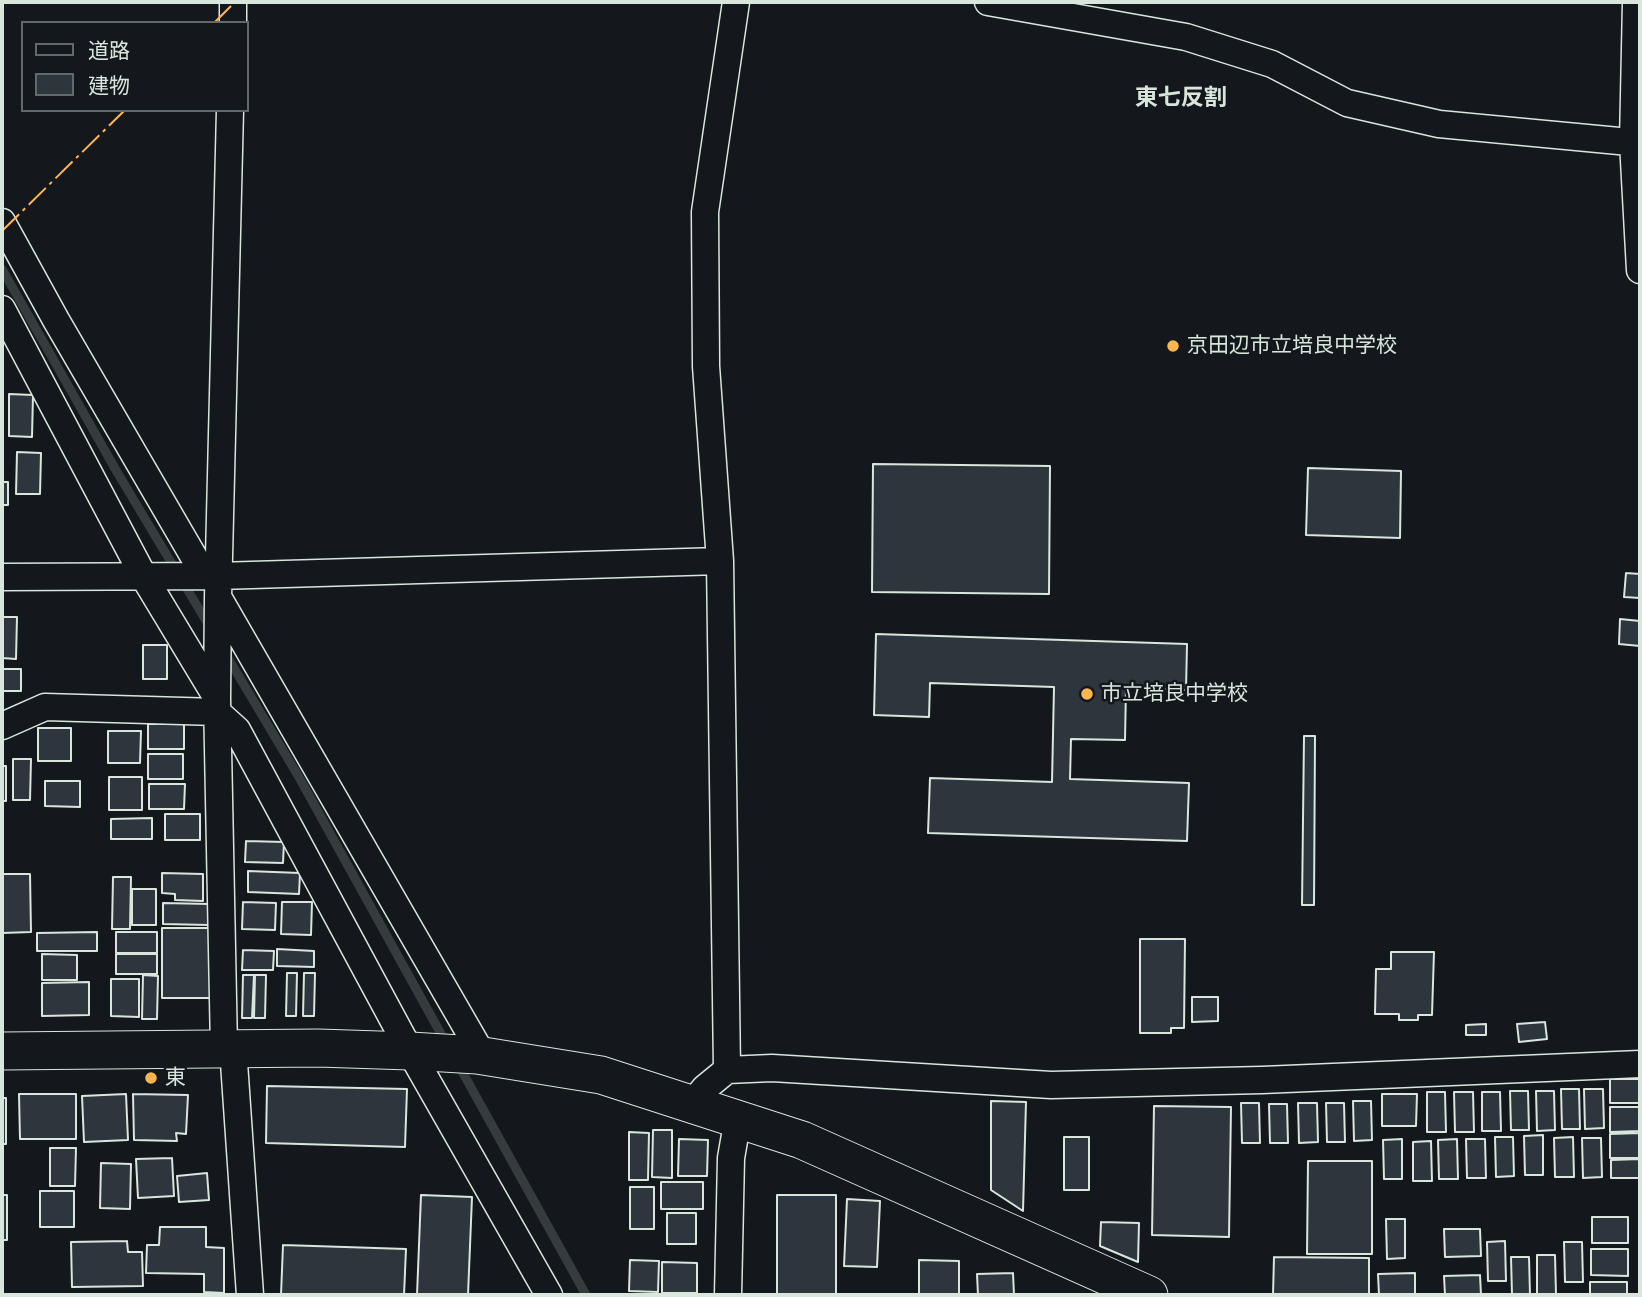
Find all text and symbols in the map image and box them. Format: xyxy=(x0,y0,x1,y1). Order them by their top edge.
legend xyxy=(21,21,248,112)
text: 道路 xyxy=(88,36,130,65)
text: 建物 xyxy=(88,71,130,100)
district label: 東七反割 xyxy=(1135,85,1227,113)
place label: 京田辺市立培良中学校 xyxy=(1187,333,1397,359)
marker: 京田辺市立培良中学校 xyxy=(1165,338,1181,354)
place label: 市立培良中学校 xyxy=(1101,681,1248,707)
marker: 市立培良中学校 xyxy=(1079,686,1095,702)
place label: 東 xyxy=(165,1065,186,1091)
marker: 東 xyxy=(143,1070,159,1086)

